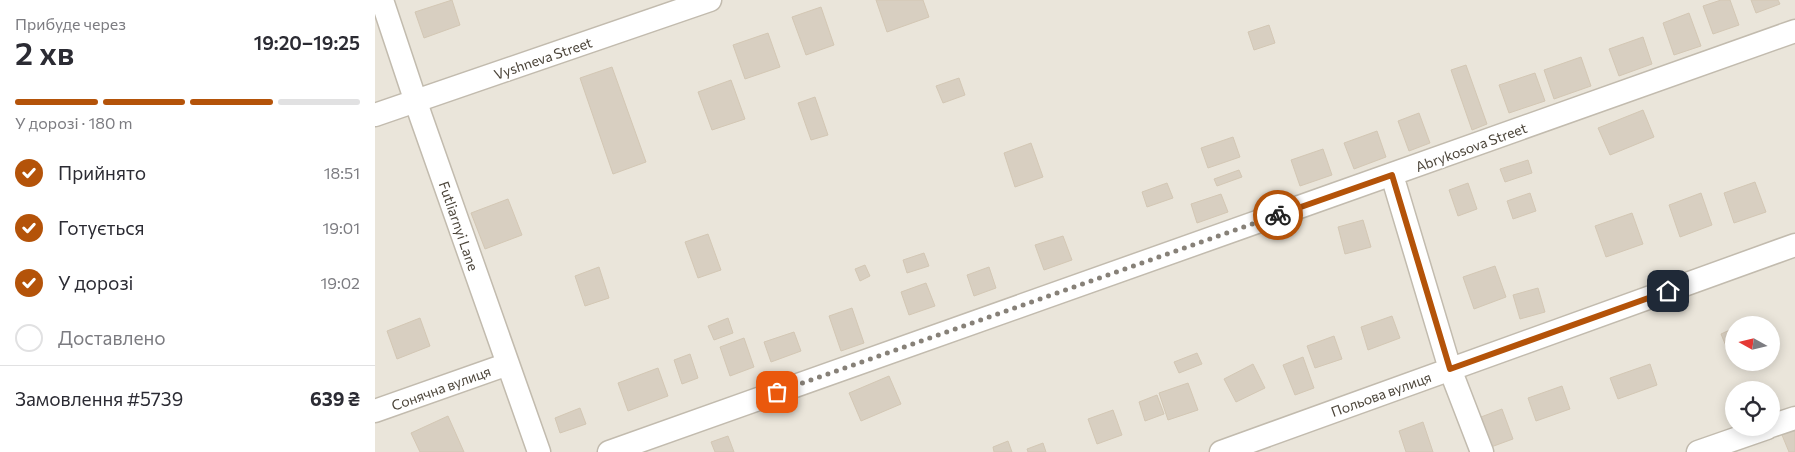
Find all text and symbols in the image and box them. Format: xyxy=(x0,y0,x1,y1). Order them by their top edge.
text: Прибуде через xyxy=(15,14,126,33)
text: 19:20–19:25 xyxy=(254,31,360,54)
text: 2 хв xyxy=(15,32,74,72)
street label: Vyshneva Street xyxy=(492,33,594,83)
text: У дорозі · 180 m xyxy=(15,113,132,132)
street label: Abrykosova Street xyxy=(1413,119,1529,175)
icon: check xyxy=(15,159,43,187)
text: Прийнято xyxy=(58,161,146,184)
text: 18:51 xyxy=(324,163,360,182)
street label: Futliarnyi Lane xyxy=(436,179,482,273)
courier xyxy=(1253,190,1303,240)
icon: bike xyxy=(1264,201,1292,229)
icon: check xyxy=(15,214,43,242)
text: Готується xyxy=(58,216,145,239)
text: 19:01 xyxy=(322,218,360,237)
icon: check xyxy=(15,269,43,297)
pin xyxy=(1647,270,1689,312)
text: У дорозі xyxy=(58,271,133,294)
text: 19:02 xyxy=(320,273,360,292)
icon: home xyxy=(1654,277,1682,305)
north arrow xyxy=(1725,316,1780,371)
map controls xyxy=(1725,316,1780,436)
text: Доставлено xyxy=(58,326,166,349)
street label: Сонячна вулиця xyxy=(389,362,493,414)
street label: Польова вулиця xyxy=(1329,368,1433,420)
pin xyxy=(756,371,798,413)
icon: bag xyxy=(763,378,791,406)
button: locate xyxy=(1725,381,1780,436)
text: Замовлення #5739 xyxy=(15,387,183,410)
text: 639 ₴ xyxy=(310,387,360,410)

